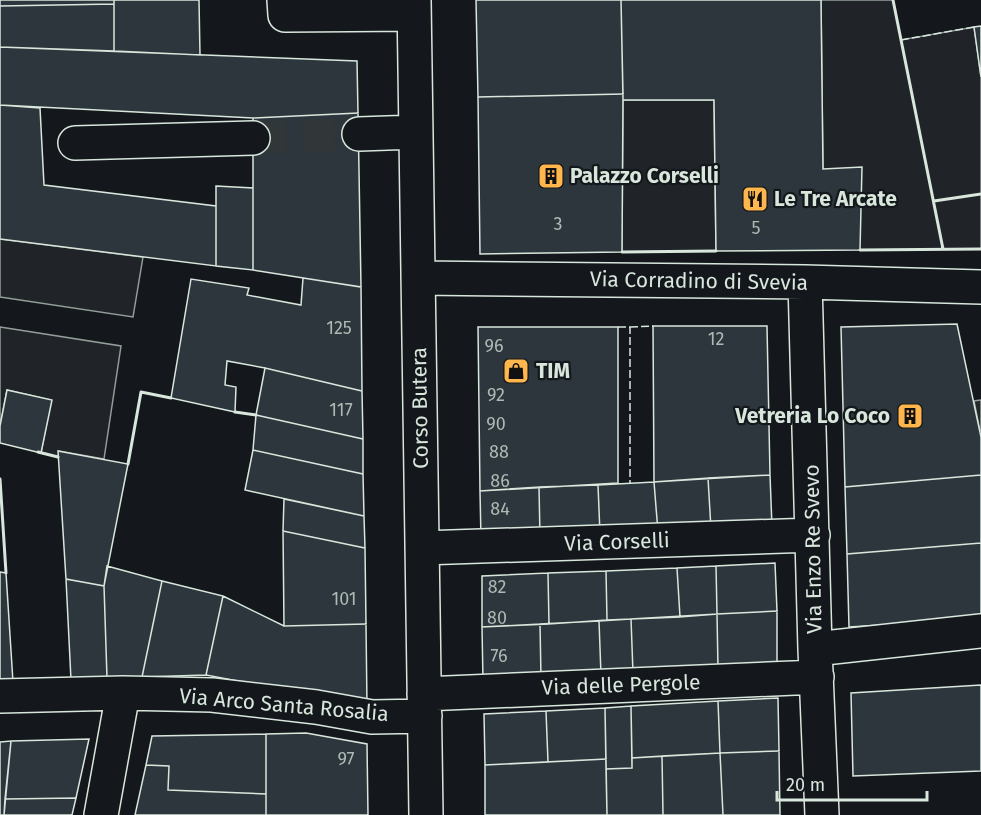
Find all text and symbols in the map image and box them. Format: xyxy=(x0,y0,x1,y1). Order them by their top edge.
building icon: Palazzo Corselli xyxy=(536,161,566,191)
place label: Palazzo Corselli xyxy=(570,163,719,189)
restaurant icon: Le Tre Arcate xyxy=(740,184,770,214)
place label: Le Tre Arcate xyxy=(774,186,897,212)
house number: 3 xyxy=(554,213,562,235)
house number: 5 xyxy=(751,217,761,239)
street label: Via Corradino di Svevia xyxy=(590,266,808,296)
house number: 125 xyxy=(326,317,352,339)
house number: 12 xyxy=(708,328,724,350)
house number: 96 xyxy=(484,335,504,357)
street label: Corso Butera xyxy=(406,347,434,469)
shop icon: TIM xyxy=(501,356,531,386)
place label: TIM xyxy=(536,358,570,384)
house number: 92 xyxy=(487,384,505,406)
house number: 117 xyxy=(329,399,353,421)
building icon: Vetreria Lo Coco xyxy=(895,401,925,431)
place label: Vetreria Lo Coco xyxy=(734,403,890,429)
house number: 90 xyxy=(486,413,506,435)
house number: 88 xyxy=(489,441,509,463)
street label: Via Enzo Re Svevo xyxy=(799,464,827,634)
house number: 86 xyxy=(490,470,510,492)
house number: 84 xyxy=(490,498,510,520)
street label: Via Corselli xyxy=(564,527,670,557)
house number: 82 xyxy=(488,576,506,598)
house number: 101 xyxy=(331,588,357,610)
house number: 80 xyxy=(487,607,507,629)
house number: 76 xyxy=(490,645,508,667)
street label: Via delle Pergole xyxy=(541,669,701,701)
street label: Via Arco Santa Rosalia xyxy=(178,683,390,727)
house number: 97 xyxy=(337,748,355,770)
scale bar xyxy=(777,764,927,802)
text: 20 m xyxy=(786,774,825,796)

